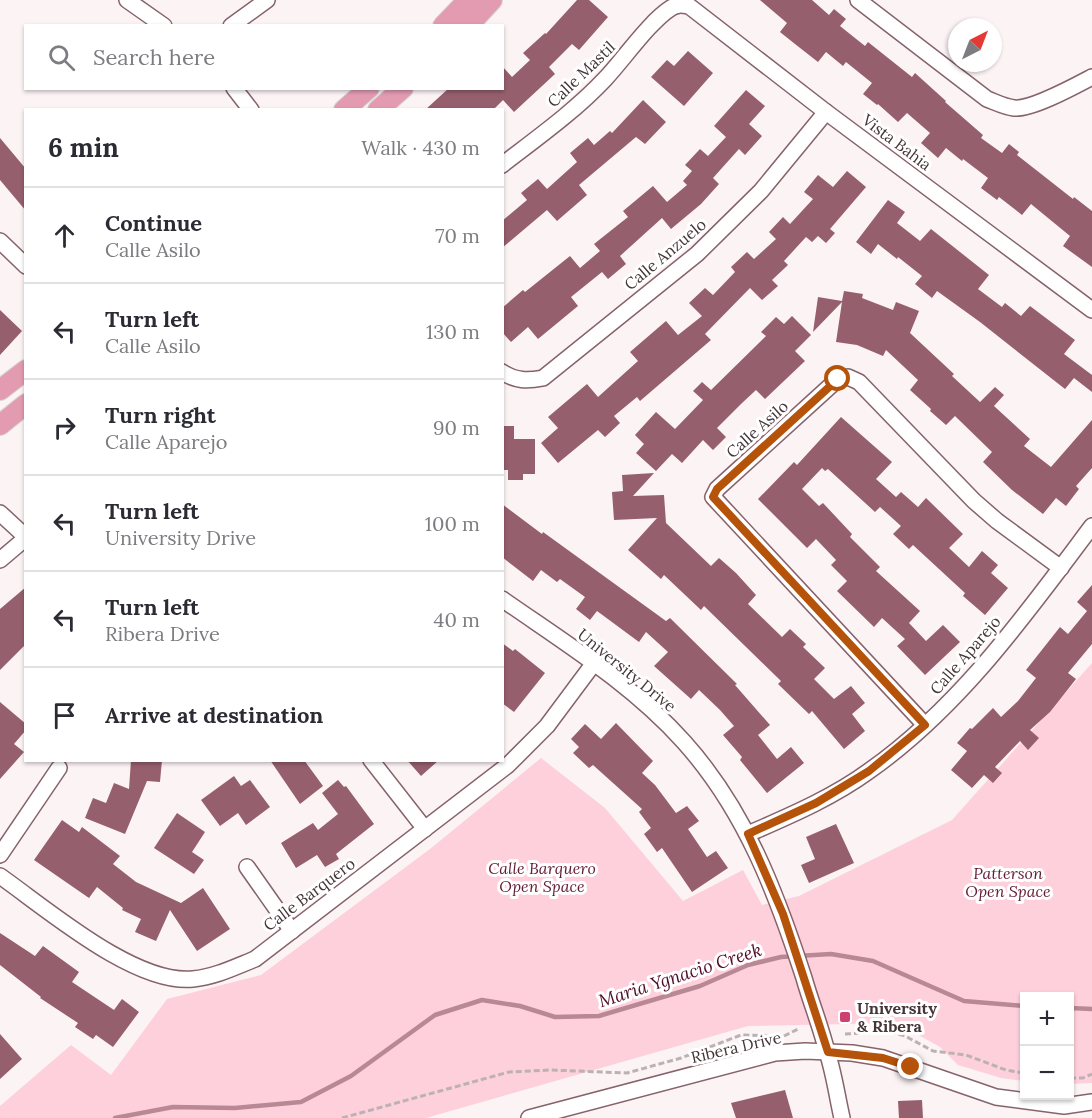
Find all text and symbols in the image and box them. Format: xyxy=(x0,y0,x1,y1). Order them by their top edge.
north arrow xyxy=(948,18,1002,72)
search box xyxy=(24,24,504,90)
street label: Calle Mastil xyxy=(543,37,619,111)
icon: search xyxy=(45,41,78,74)
text: Search here xyxy=(93,43,215,71)
street label: Vista Bahia xyxy=(858,109,935,174)
text: 6 min xyxy=(48,131,119,164)
text: Walk · 430 m xyxy=(361,135,480,160)
text: Continue xyxy=(105,209,202,237)
street label: Calle Anzuelo xyxy=(620,214,710,294)
icon: ahead xyxy=(48,219,81,252)
text: 70 m xyxy=(435,223,480,248)
text: Calle Asilo xyxy=(105,237,201,262)
text: Turn left xyxy=(105,305,199,333)
icon: left xyxy=(48,315,81,348)
text: 130 m xyxy=(426,319,480,344)
text: Calle Asilo xyxy=(105,333,201,358)
route start xyxy=(824,365,850,391)
street label: Calle Asilo xyxy=(722,396,792,462)
text: Turn right xyxy=(105,401,216,429)
icon: right xyxy=(48,411,81,444)
text: 90 m xyxy=(433,415,480,440)
text: Calle Aparejo xyxy=(105,429,227,454)
text: Turn left xyxy=(105,497,199,525)
icon: left xyxy=(48,507,81,540)
text: 100 m xyxy=(425,511,480,536)
text: University Drive xyxy=(105,525,256,550)
text: Turn left xyxy=(105,593,199,621)
icon: left xyxy=(48,603,81,636)
text: 40 m xyxy=(434,607,480,632)
street label: Calle Aparejo xyxy=(925,612,1005,698)
text: Ribera Drive xyxy=(105,621,220,646)
street label: University Drive xyxy=(574,624,681,716)
icon: arrive xyxy=(48,699,81,732)
text: Arrive at destination xyxy=(105,701,323,729)
street label: Calle Barquero xyxy=(259,853,359,935)
park label: Calle Barquero Open Space xyxy=(488,858,596,896)
park label: Patterson Open Space xyxy=(965,863,1051,901)
water label: Maria Ygnacio Creek xyxy=(596,938,764,1012)
map controls xyxy=(1020,992,1074,1100)
button: + xyxy=(1020,992,1074,1046)
place label: University & Ribera xyxy=(857,998,937,1036)
marker: University & Ribera xyxy=(838,1010,852,1024)
street label: Ribera Drive xyxy=(689,1027,783,1067)
button: − xyxy=(1020,1046,1074,1100)
route end xyxy=(897,1053,923,1079)

